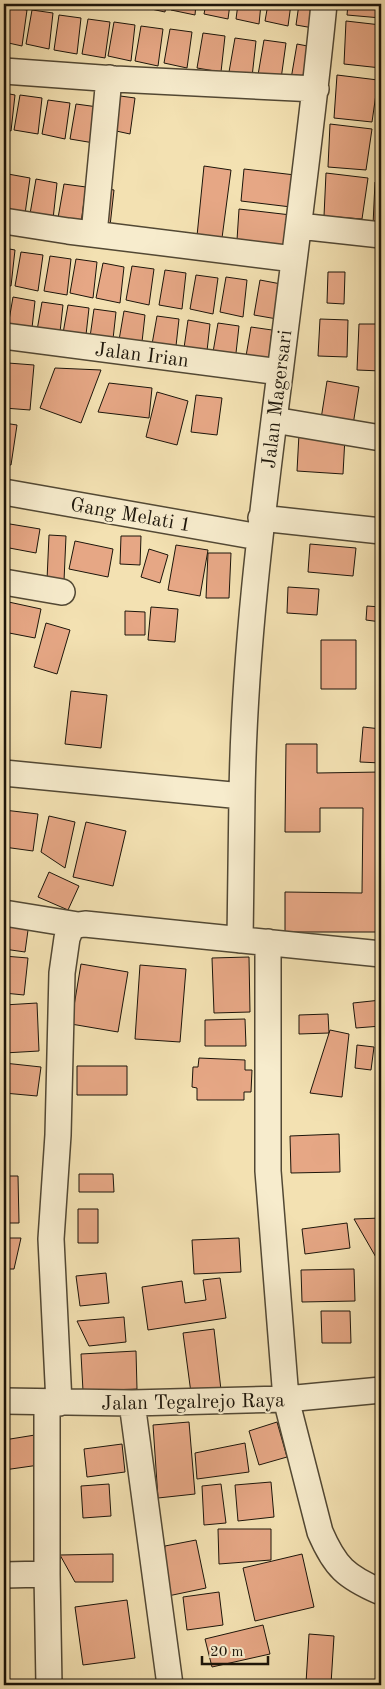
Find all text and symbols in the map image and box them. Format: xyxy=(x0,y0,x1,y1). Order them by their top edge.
street label: Jalan Magersari xyxy=(260,329,296,470)
street label: Jalan Irian xyxy=(94,340,190,372)
street label: Gang Melati 1 xyxy=(69,496,193,536)
street label: Jalan Tegalrejo Raya xyxy=(101,1391,285,1415)
scale bar xyxy=(202,1634,269,1666)
text: 20 m xyxy=(210,1645,244,1660)

